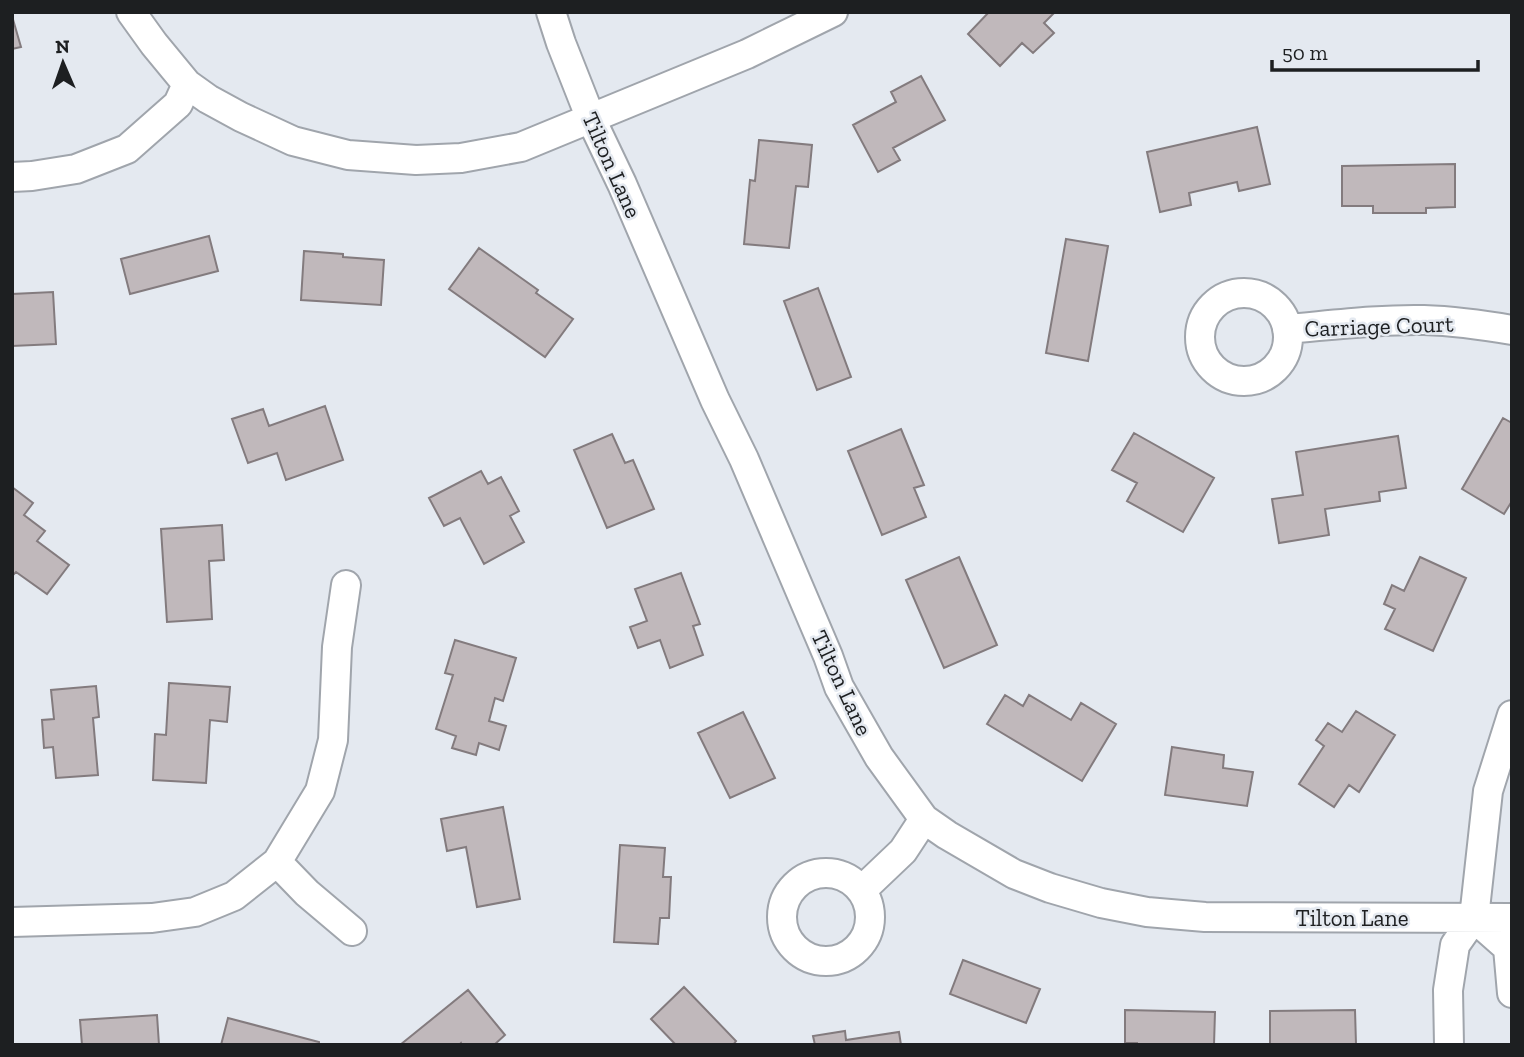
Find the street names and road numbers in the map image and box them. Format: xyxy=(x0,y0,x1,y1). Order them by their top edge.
street label: Tilton Lane xyxy=(576,108,648,222)
street label: Carriage Court xyxy=(1304,309,1455,343)
street label: Tilton Lane xyxy=(805,626,879,740)
street label: Tilton Lane xyxy=(1295,904,1409,932)

